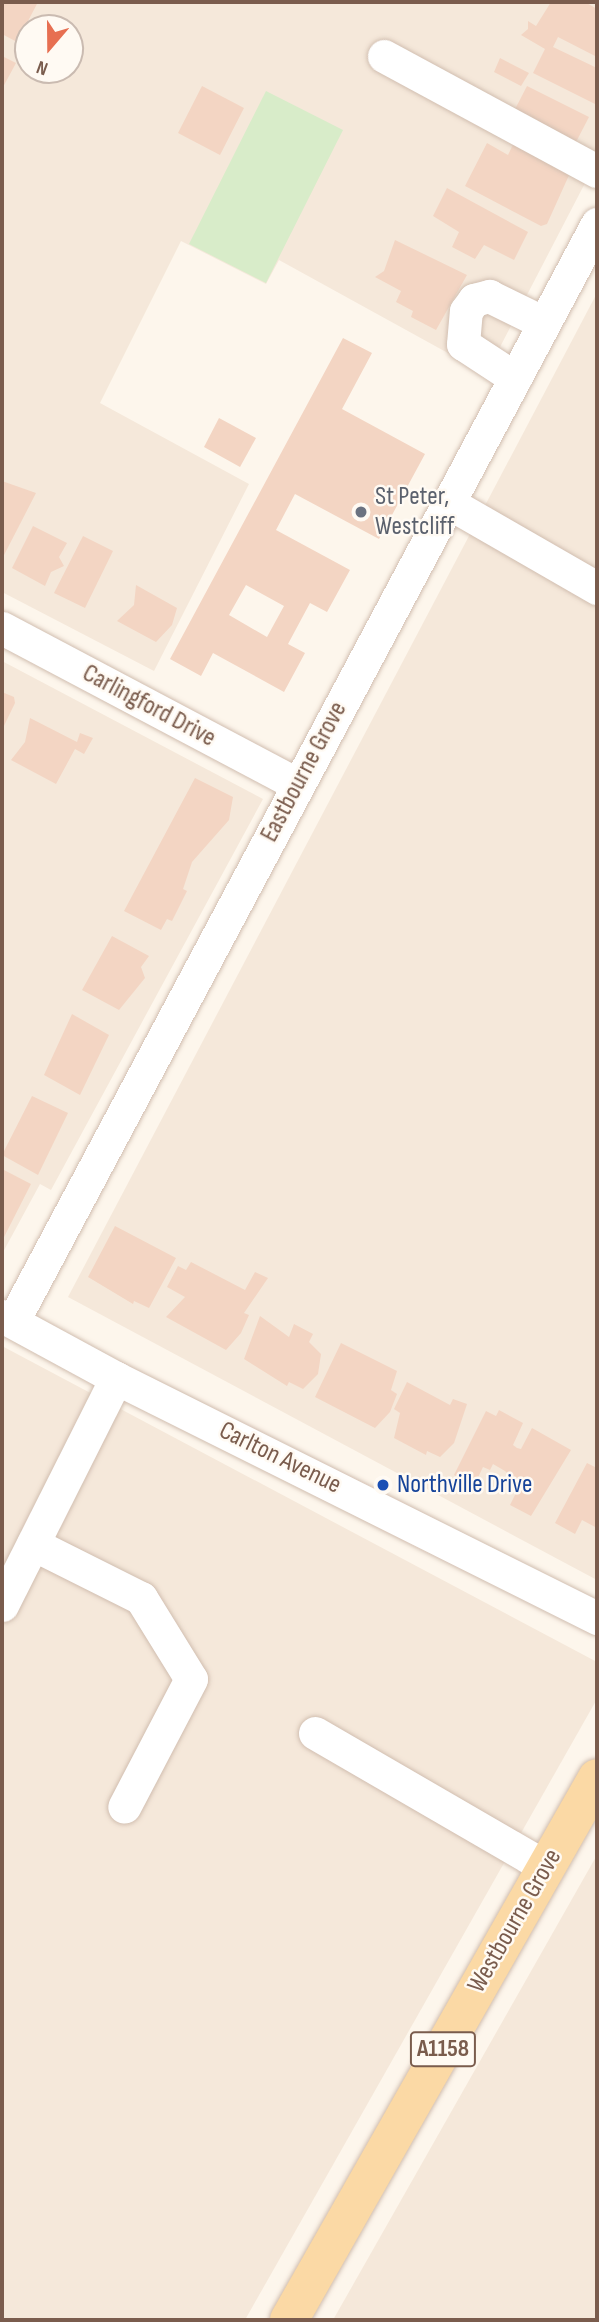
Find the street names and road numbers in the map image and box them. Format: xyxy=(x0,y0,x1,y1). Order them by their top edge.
street label: Carlingford Drive xyxy=(77,658,221,754)
street label: Eastbourne Grove xyxy=(254,697,354,847)
street label: Carlton Avenue xyxy=(214,1415,346,1501)
street label: Westbourne Grove xyxy=(461,1844,569,1998)
road number: A1158 xyxy=(410,2028,476,2070)

